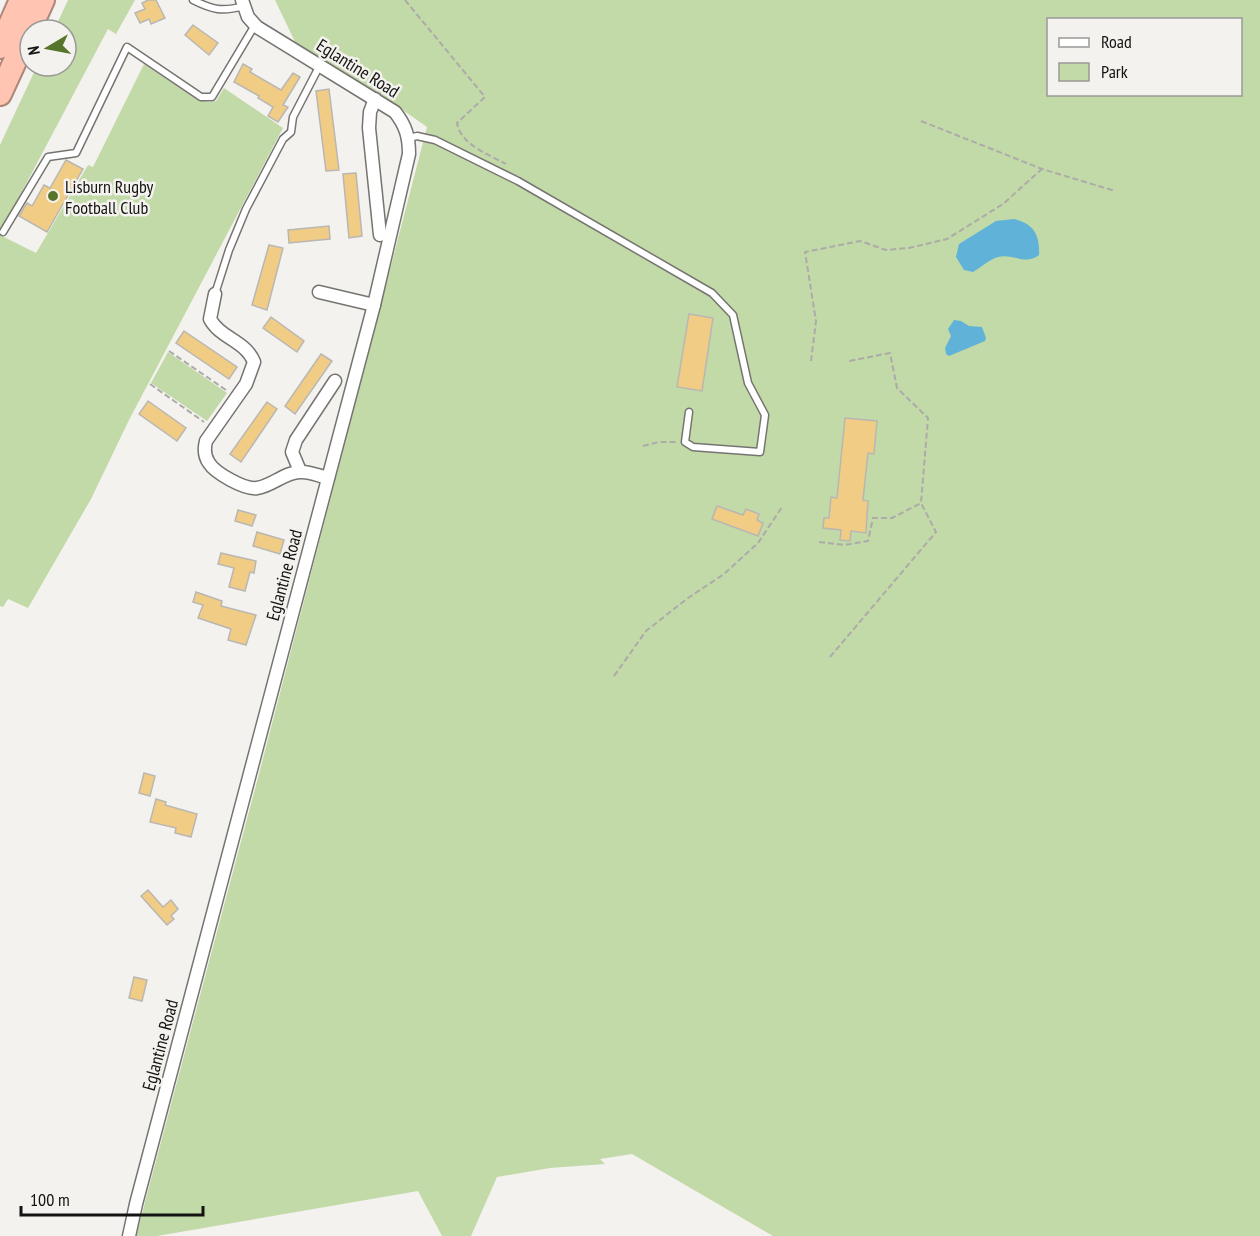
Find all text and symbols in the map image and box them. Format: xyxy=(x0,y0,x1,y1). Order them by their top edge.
north arrow xyxy=(18,18,78,78)
legend xyxy=(1047,18,1242,96)
text: Road xyxy=(1101,30,1132,53)
street label: Eglantine Road xyxy=(312,33,404,103)
text: N xyxy=(23,45,44,57)
text: Park xyxy=(1101,60,1128,83)
place label: Lisburn Rugby Football Club xyxy=(65,175,154,219)
marker: Lisburn Rugby Football Club xyxy=(46,189,60,203)
street label: Eglantine Road xyxy=(261,527,307,623)
street label: Eglantine Road xyxy=(137,997,183,1093)
scale bar xyxy=(21,1179,202,1217)
text: 100 m xyxy=(30,1188,70,1211)

